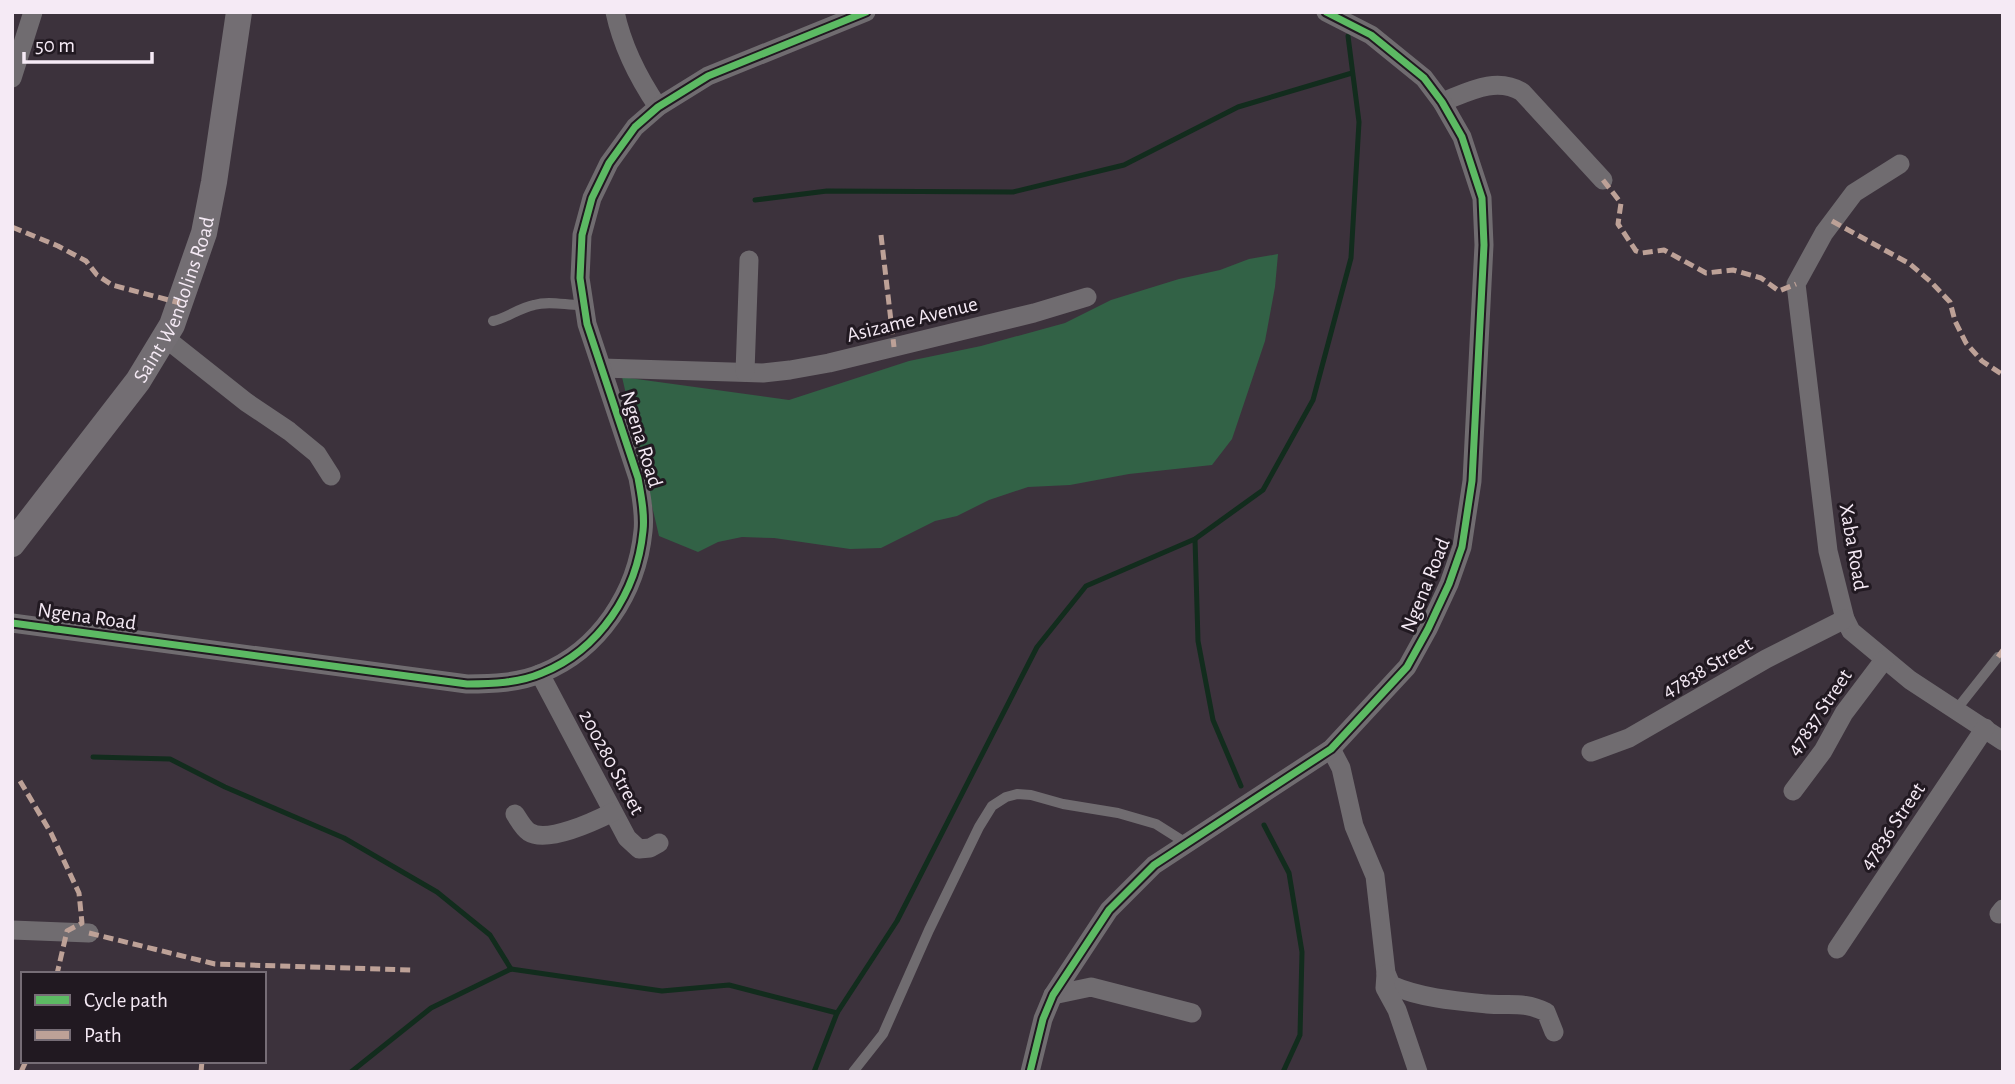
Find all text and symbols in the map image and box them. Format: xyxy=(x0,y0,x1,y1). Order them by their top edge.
scale bar xyxy=(24,21,152,65)
text: 50 m xyxy=(35,35,75,56)
street label: Saint Wendolins Road xyxy=(130,215,218,386)
street label: Asizame Avenue xyxy=(844,293,980,346)
street label: Ngena Road xyxy=(617,389,666,490)
street label: Xaba Road xyxy=(1836,502,1871,592)
street label: Ngena Road xyxy=(1397,535,1454,635)
street label: Ngena Road xyxy=(36,599,138,634)
street label: 47838 Street xyxy=(1659,633,1756,702)
street label: 47837 Street xyxy=(1783,665,1856,759)
street label: 200280 Street xyxy=(575,706,648,818)
street label: 47836 Street xyxy=(1856,779,1929,874)
legend xyxy=(21,972,266,1063)
text: Cycle path xyxy=(84,990,168,1011)
text: Path xyxy=(84,1025,122,1046)

